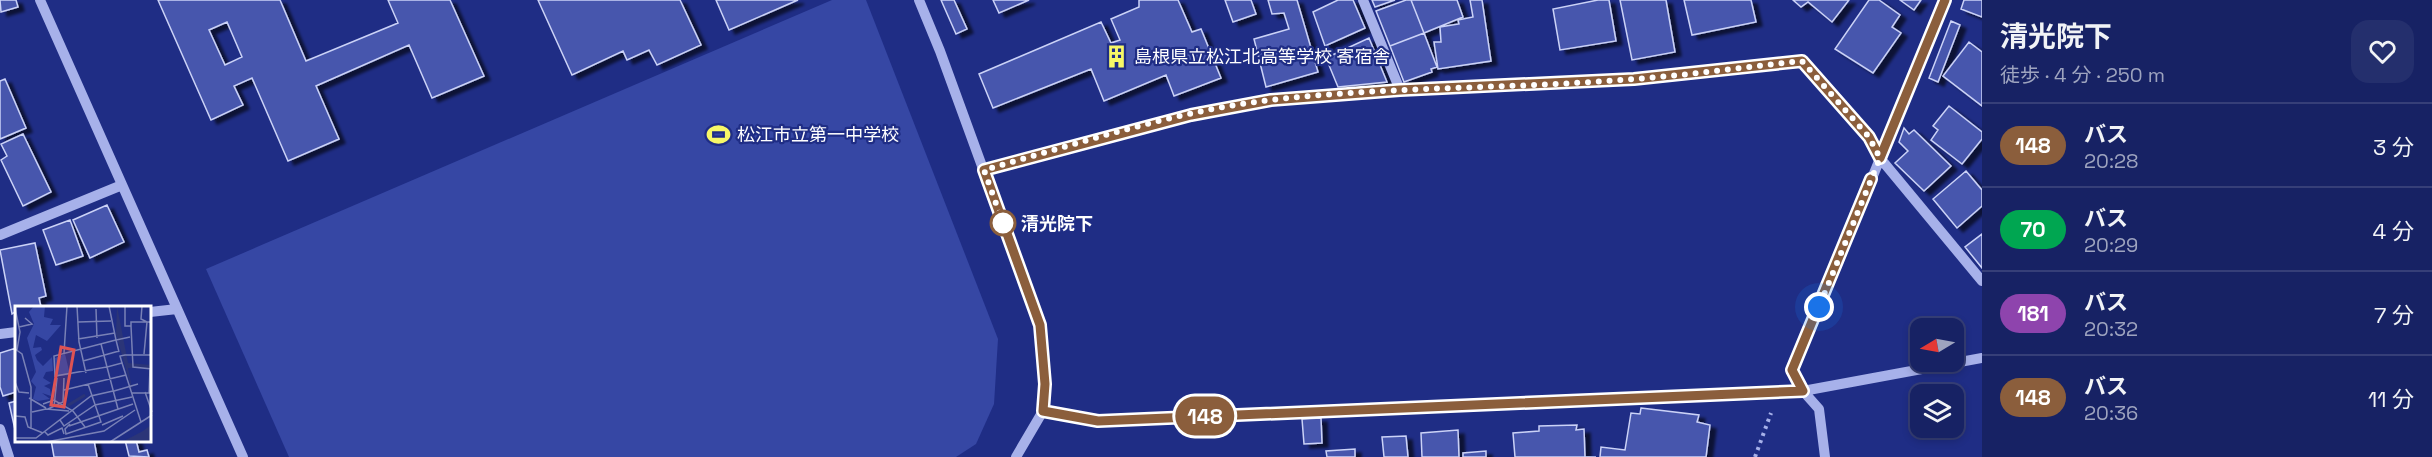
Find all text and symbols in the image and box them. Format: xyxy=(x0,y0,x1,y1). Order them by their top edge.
text: 清光院下 xyxy=(2000,18,2112,54)
button: heart xyxy=(2351,20,2414,83)
building icon: 島根県立松江北高等学校 寄宿舎 xyxy=(1103,43,1129,69)
place label: 島根県立松江北高等学校 寄宿舎 xyxy=(1134,45,1391,68)
text: 徒歩 · 4 分 · 250 m xyxy=(2000,62,2165,88)
text: バス xyxy=(2084,120,2128,148)
sports icon: 松江市立第一中学校 xyxy=(706,121,732,147)
place label: 松江市立第一中学校 xyxy=(737,123,899,146)
text: 148 xyxy=(2015,132,2051,159)
text: 3 分 xyxy=(2373,133,2414,161)
text: 20:28 xyxy=(2084,148,2138,174)
text: バス xyxy=(2084,204,2128,232)
marker: 清光院下 xyxy=(990,210,1016,236)
place label: 清光院下 xyxy=(1021,212,1093,235)
text: 70 xyxy=(2020,216,2046,243)
text: 4 分 xyxy=(2373,217,2414,245)
text: 20:29 xyxy=(2084,232,2138,258)
text: バス xyxy=(2084,288,2128,316)
your location xyxy=(1804,292,1834,322)
text: 181 xyxy=(2017,300,2049,327)
text: 7 分 xyxy=(2374,301,2414,329)
inset map xyxy=(15,306,152,442)
text: 20:32 xyxy=(2084,316,2138,342)
north arrow xyxy=(1910,318,1964,372)
map controls xyxy=(1910,318,1964,438)
text: バス xyxy=(2084,372,2128,400)
button: layers xyxy=(1910,384,1964,438)
text: 148 xyxy=(2015,384,2051,411)
text: 11 分 xyxy=(2368,385,2414,413)
line badge: 148 xyxy=(1170,396,1240,436)
text: 20:36 xyxy=(2084,400,2138,426)
text: 148 xyxy=(1187,403,1223,430)

